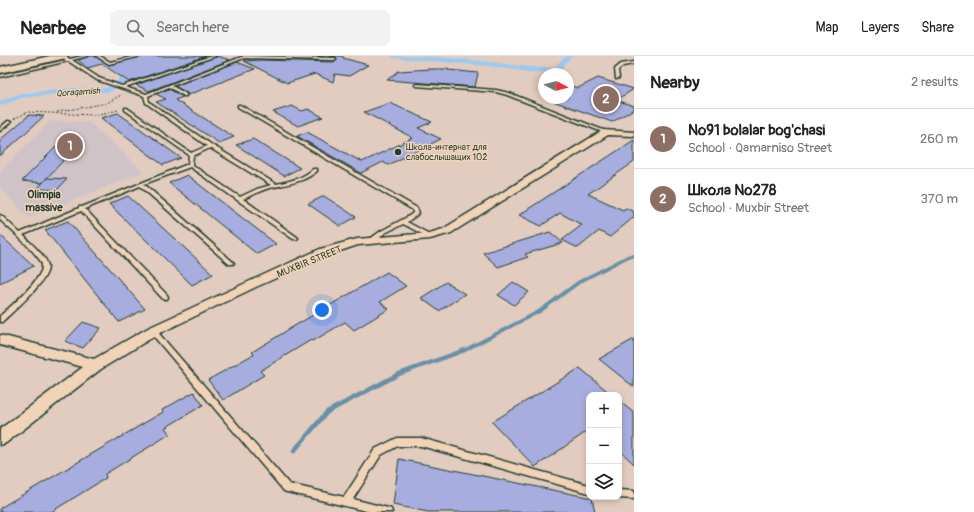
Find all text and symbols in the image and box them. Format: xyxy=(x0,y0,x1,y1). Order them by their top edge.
search box xyxy=(110,10,390,46)
text: Nearbee xyxy=(20,16,86,40)
icon: search xyxy=(124,17,146,39)
text: Search here xyxy=(156,18,229,37)
text: Map xyxy=(816,19,839,36)
text: Layers xyxy=(861,19,899,36)
text: Share xyxy=(921,19,954,36)
north arrow xyxy=(538,68,574,104)
text: Nearby xyxy=(650,72,699,93)
text: 2 results xyxy=(911,74,958,90)
pin: 2 xyxy=(593,84,619,114)
water label: Qoraqamish xyxy=(56,85,101,100)
text: №91 bolalar bog'chasi xyxy=(688,121,825,140)
pin: 1 xyxy=(57,131,83,161)
text: 1 xyxy=(660,131,666,147)
text: 260 m xyxy=(920,131,958,147)
text: School · Qamarniso Street xyxy=(688,140,832,156)
place label: Школа-интернат для слабослышащих 102 xyxy=(406,142,487,163)
marker: Школа-интернат для слабослышащих 102 xyxy=(393,147,403,157)
text: Школа №278 xyxy=(688,181,776,200)
district label: Olimpia massive xyxy=(25,188,63,214)
text: 2 xyxy=(659,191,667,207)
text: 370 m xyxy=(921,191,958,207)
text: School · Muxbir Street xyxy=(688,200,809,216)
street label: MUXBIR STREET xyxy=(275,243,344,280)
your location xyxy=(312,300,332,320)
map controls xyxy=(586,392,622,500)
button: + xyxy=(586,392,622,428)
button: − xyxy=(586,428,622,464)
button: layers xyxy=(586,464,622,500)

